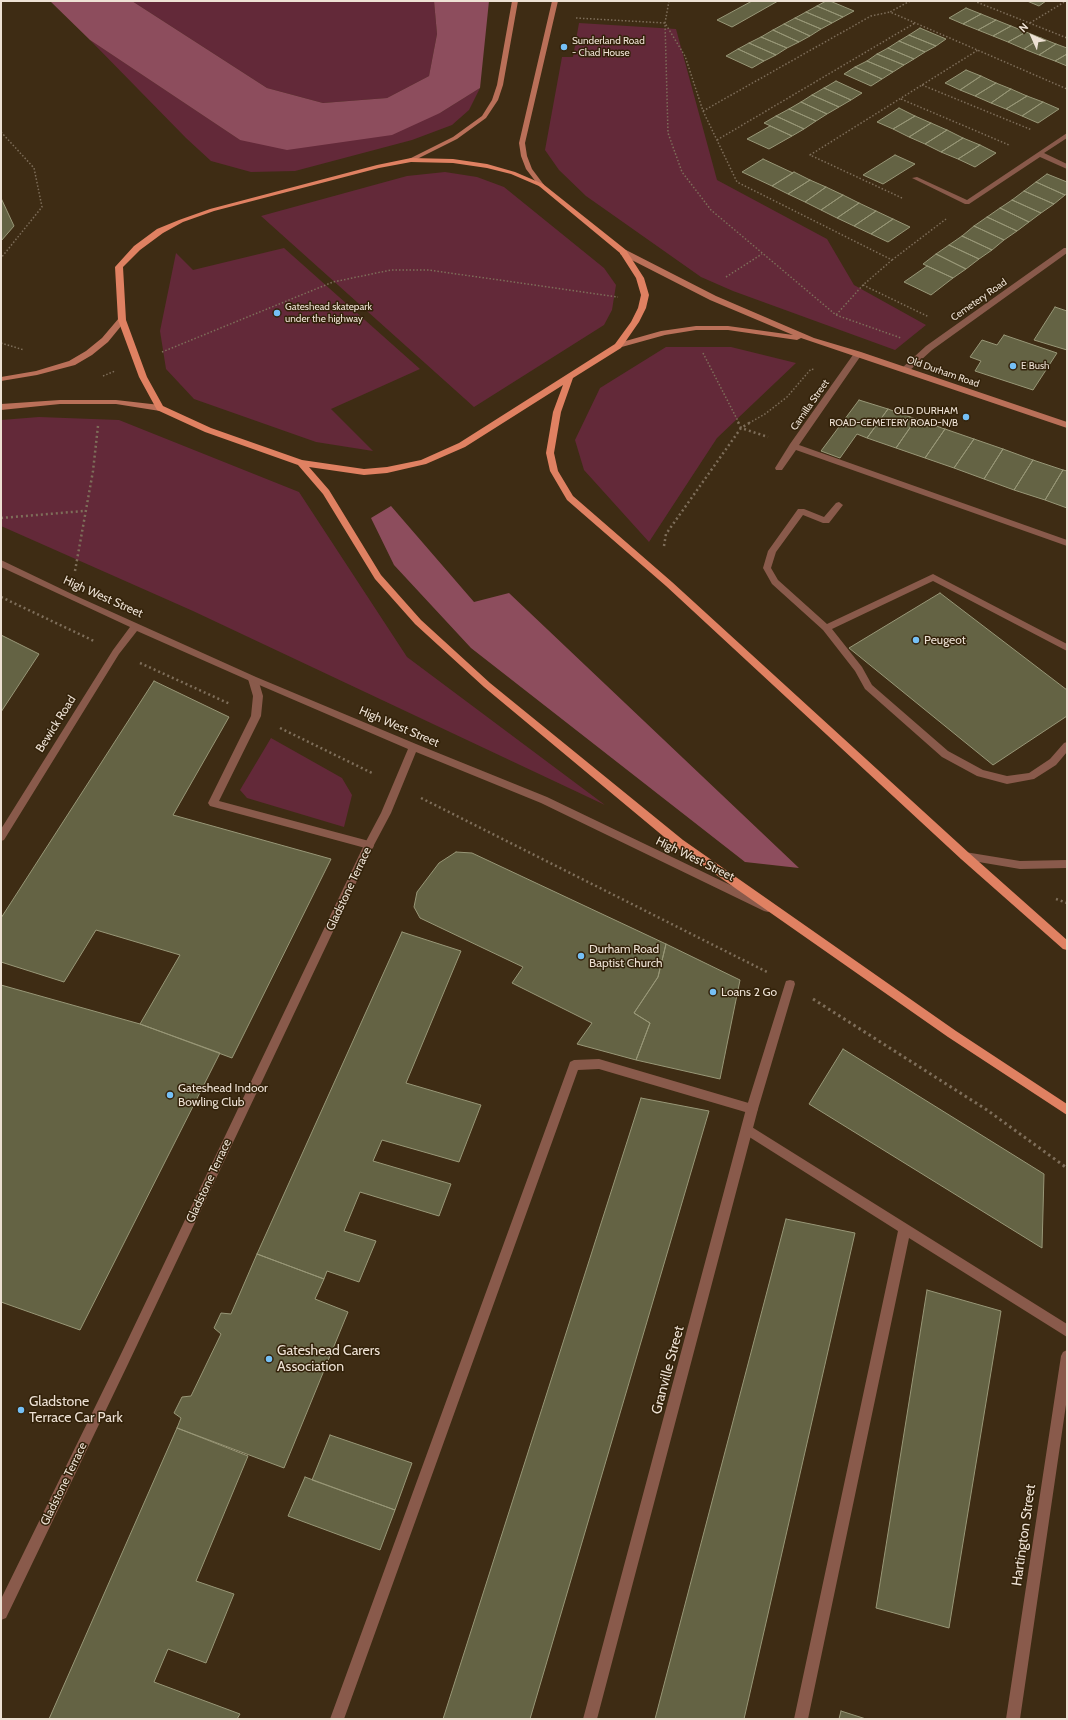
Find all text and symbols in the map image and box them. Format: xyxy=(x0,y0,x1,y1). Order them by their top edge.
north arrow xyxy=(1012,16,1052,56)
text: N xyxy=(1016,20,1031,35)
place label: Sunderland Road - Chad House xyxy=(572,35,645,58)
marker: Sunderland Road - Chad House xyxy=(559,42,569,52)
street label: Cemetery Road xyxy=(949,276,1009,324)
place label: Gateshead skatepark under the highway xyxy=(285,301,372,324)
marker: Gateshead skatepark under the highway xyxy=(272,308,282,318)
street label: Old Durham Road xyxy=(905,354,981,390)
place label: E Bush xyxy=(1021,360,1050,372)
marker: E Bush xyxy=(1008,361,1018,371)
street label: Camilla Street xyxy=(788,377,832,433)
place label: OLD DURHAM ROAD-CEMETERY ROAD-N/B xyxy=(829,405,958,428)
marker: OLD DURHAM ROAD-CEMETERY ROAD-N/B xyxy=(961,412,971,422)
street label: High West Street xyxy=(61,573,145,621)
place label: Peugeot xyxy=(924,633,966,647)
marker: Peugeot xyxy=(911,635,921,645)
street label: Bewick Road xyxy=(33,693,79,755)
street label: High West Street xyxy=(357,704,441,750)
street label: High West Street xyxy=(653,834,737,884)
street label: Gladstone Terrace xyxy=(323,845,375,933)
place label: Durham Road Baptist Church xyxy=(589,942,663,970)
marker: Durham Road Baptist Church xyxy=(576,951,586,961)
place label: Loans 2 Go xyxy=(721,985,777,999)
marker: Loans 2 Go xyxy=(708,987,718,997)
place label: Gateshead Indoor Bowling Club xyxy=(178,1081,268,1109)
marker: Gateshead Indoor Bowling Club xyxy=(165,1090,175,1100)
street label: Gladstone Terrace xyxy=(183,1137,235,1225)
street label: Granville Street xyxy=(648,1324,688,1416)
place label: Gateshead Carers Association xyxy=(277,1343,380,1376)
marker: Gateshead Carers Association xyxy=(264,1354,274,1364)
place label: Gladstone Terrace Car Park xyxy=(29,1394,123,1426)
marker: Gladstone Terrace Car Park xyxy=(16,1405,26,1415)
street label: Gladstone Terrace xyxy=(38,1440,90,1528)
street label: Hartington Street xyxy=(1009,1483,1039,1587)

